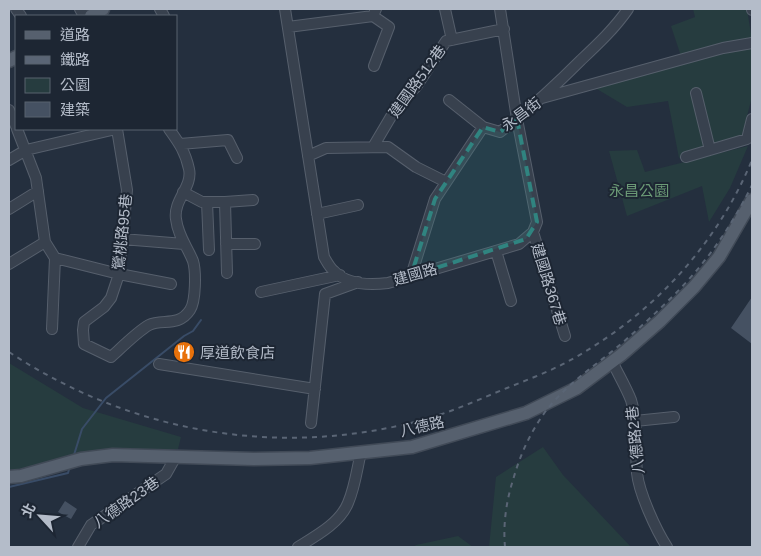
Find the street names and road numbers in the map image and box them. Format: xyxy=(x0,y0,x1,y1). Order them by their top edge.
street label: 建國路512巷 xyxy=(385,42,449,120)
street label: 永昌街 xyxy=(498,94,544,134)
street label: 鶯桃路95巷 xyxy=(110,193,134,271)
street label: 建國路367巷 xyxy=(528,241,570,327)
street label: 建國路 xyxy=(391,260,439,288)
street label: 八德路2巷 xyxy=(623,405,647,475)
street label: 八德路 xyxy=(398,413,446,439)
street label: 八德路23巷 xyxy=(90,473,162,531)

